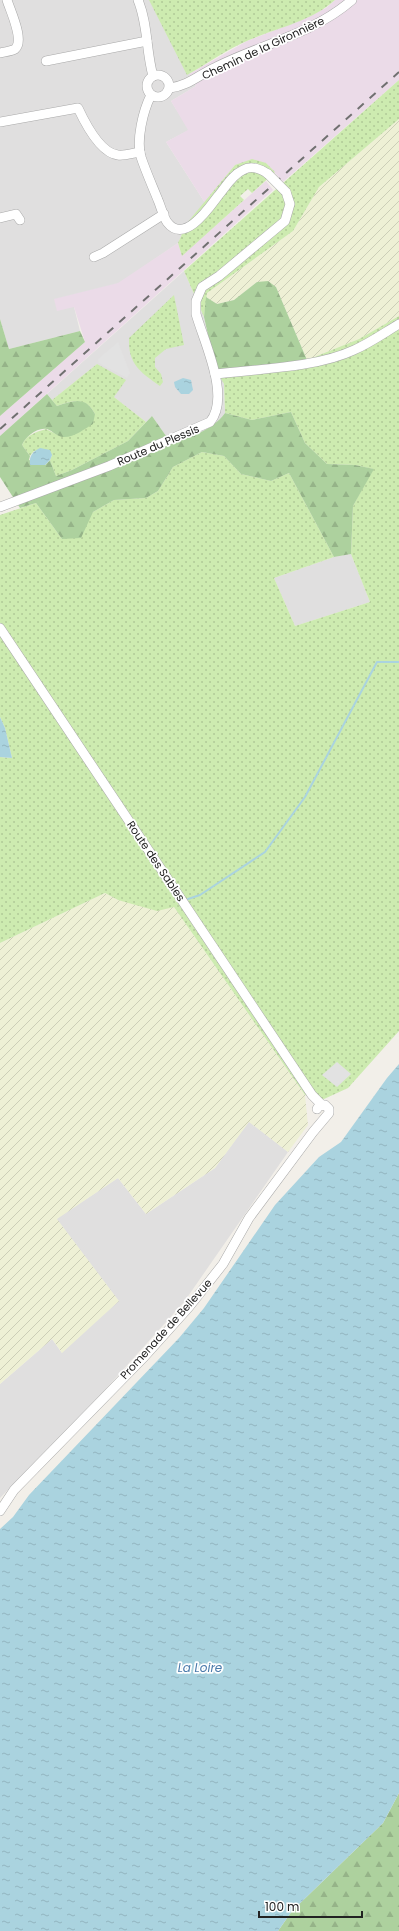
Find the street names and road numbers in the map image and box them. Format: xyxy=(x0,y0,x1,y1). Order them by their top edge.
street label: Chemin de la Gironnière xyxy=(199,12,327,83)
street label: Route du Plessis xyxy=(114,420,202,470)
street label: Route des Sables xyxy=(123,818,189,905)
street label: Promenade de Bellevue xyxy=(116,1275,216,1383)

